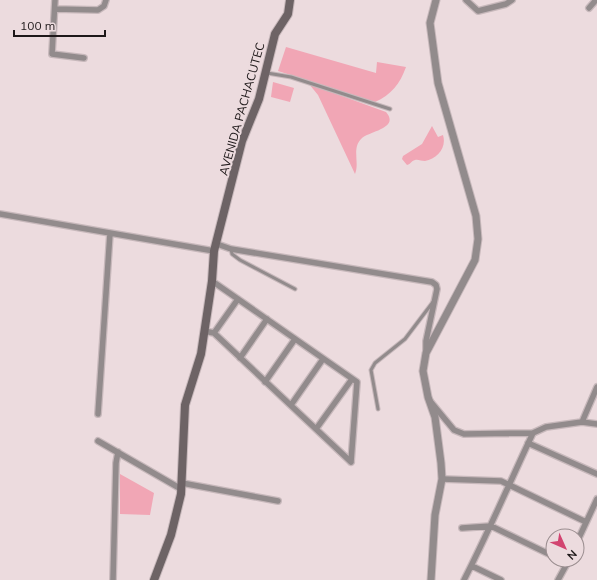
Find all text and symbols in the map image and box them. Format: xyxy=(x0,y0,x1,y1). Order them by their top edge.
scale bar xyxy=(14,12,105,38)
text: 100 m xyxy=(20,18,55,33)
street label: AVENIDA PACHACUTEC xyxy=(215,41,268,177)
north arrow xyxy=(545,528,585,568)
text: N xyxy=(564,547,580,563)

